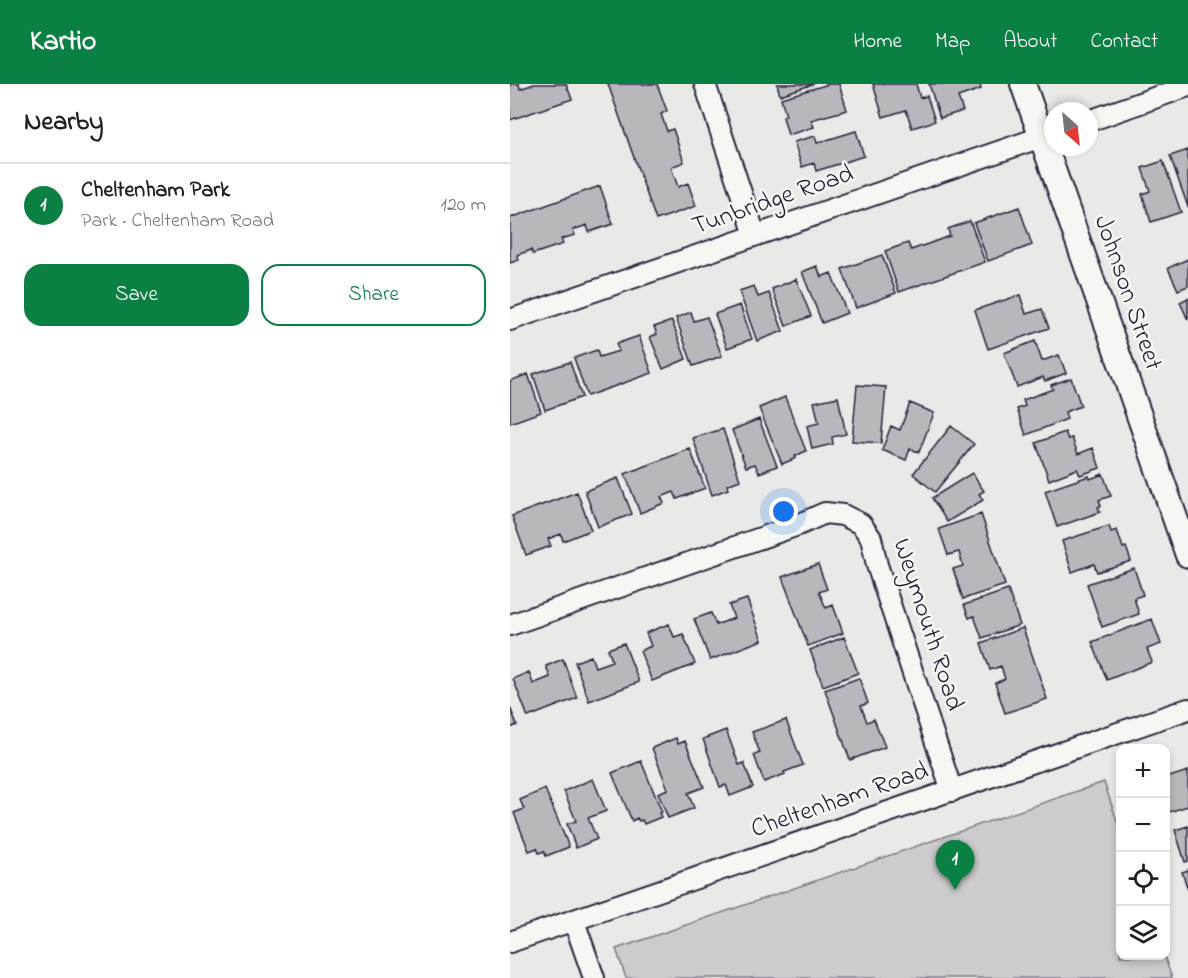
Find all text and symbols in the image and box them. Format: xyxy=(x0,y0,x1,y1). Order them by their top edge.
text: Kartio xyxy=(30,22,96,63)
text: Home xyxy=(853,27,902,57)
text: Map xyxy=(935,27,970,57)
text: About xyxy=(1003,27,1057,57)
text: Contact xyxy=(1090,27,1158,57)
north arrow xyxy=(1044,102,1098,156)
text: Nearby xyxy=(24,104,103,142)
street label: Tunbridge Road xyxy=(687,155,859,246)
text: Cheltenham Park xyxy=(81,175,230,207)
text: 1 xyxy=(40,191,47,220)
text: 120 m xyxy=(441,191,486,220)
text: Park · Cheltenham Road xyxy=(81,207,274,236)
street label: Johnson Street xyxy=(1083,210,1171,376)
button: Save xyxy=(24,264,249,326)
button: Share xyxy=(261,264,486,326)
your location xyxy=(769,497,798,526)
street label: Weymouth Road xyxy=(881,534,973,716)
map controls xyxy=(1116,744,1170,960)
button: + xyxy=(1116,744,1170,798)
street label: Cheltenham Road xyxy=(746,753,934,849)
button: − xyxy=(1116,798,1170,852)
pin: 1 xyxy=(936,840,974,890)
button: locate xyxy=(1116,852,1170,906)
button: layers xyxy=(1116,906,1170,960)

